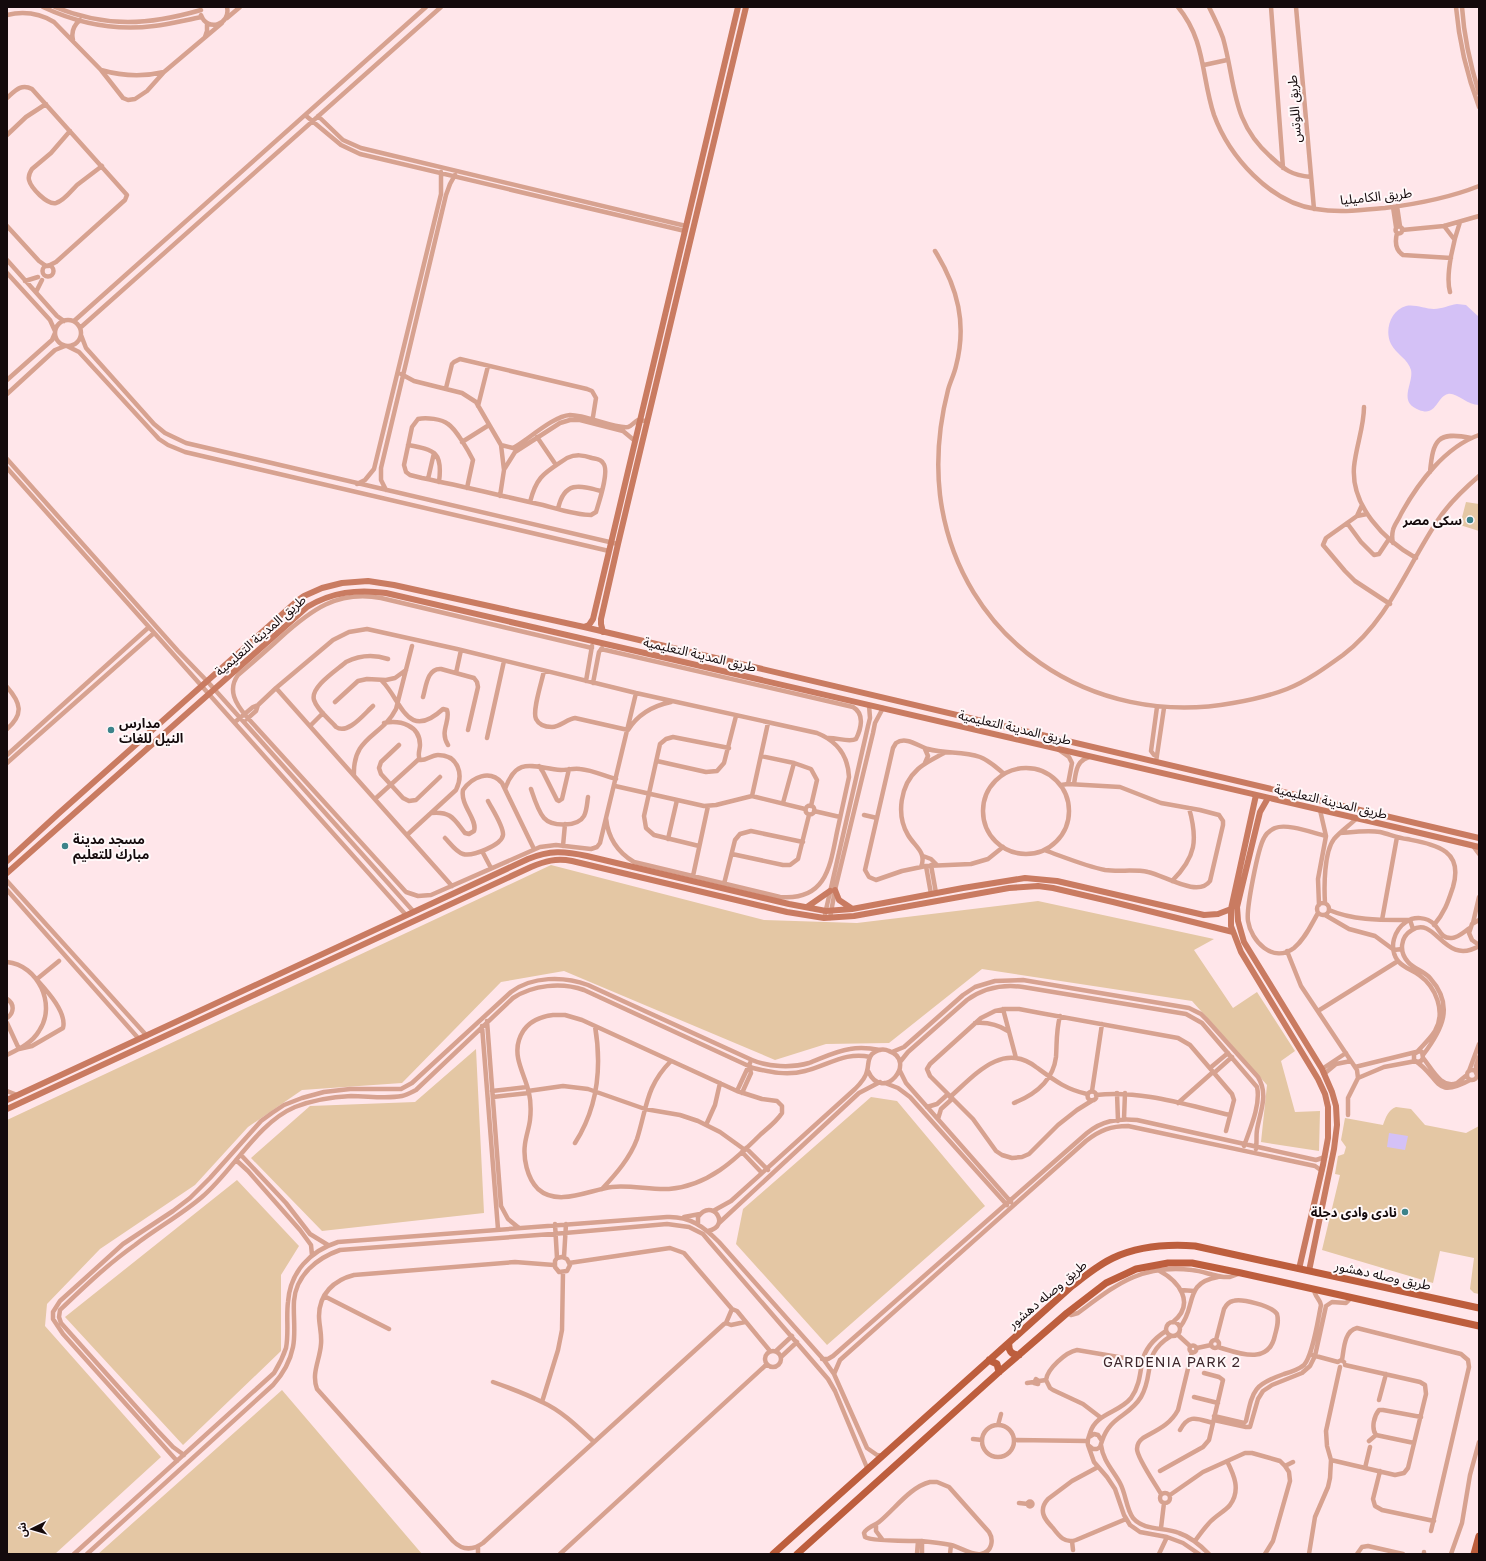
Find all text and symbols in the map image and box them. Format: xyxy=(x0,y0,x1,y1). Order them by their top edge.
street label: طريق اللوتس xyxy=(1284,74,1305,144)
street label: طريق الكاميليا xyxy=(1339,184,1413,209)
place label: سكى مصر xyxy=(1402,512,1462,528)
marker: سكى مصر xyxy=(1465,515,1475,525)
street label: طريق المدينة التعليمية xyxy=(211,591,310,680)
street label: طريق المدينة التعليمية xyxy=(642,633,758,676)
street label: طريق المدينة التعليمية xyxy=(957,706,1073,749)
place label: مدارس النيل للغات xyxy=(119,715,183,746)
marker: مدارس النيل للغات xyxy=(106,725,116,735)
street label: طريق المدينة التعليمية xyxy=(1273,780,1389,823)
place label: مسجد مدينة مبارك للتعليم xyxy=(73,831,149,865)
marker: مسجد مدينة مبارك للتعليم xyxy=(60,841,70,851)
place label: نادى وادى دجلة xyxy=(1311,1204,1397,1220)
marker: نادى وادى دجلة xyxy=(1400,1207,1410,1217)
street label: طريق وصله دهشور xyxy=(1004,1256,1090,1333)
street label: طريق وصله دهشور xyxy=(1332,1257,1433,1294)
district label: GARDENIA PARK 2 xyxy=(1103,1353,1241,1370)
north arrow xyxy=(12,1509,52,1549)
text: ش xyxy=(14,1522,30,1538)

